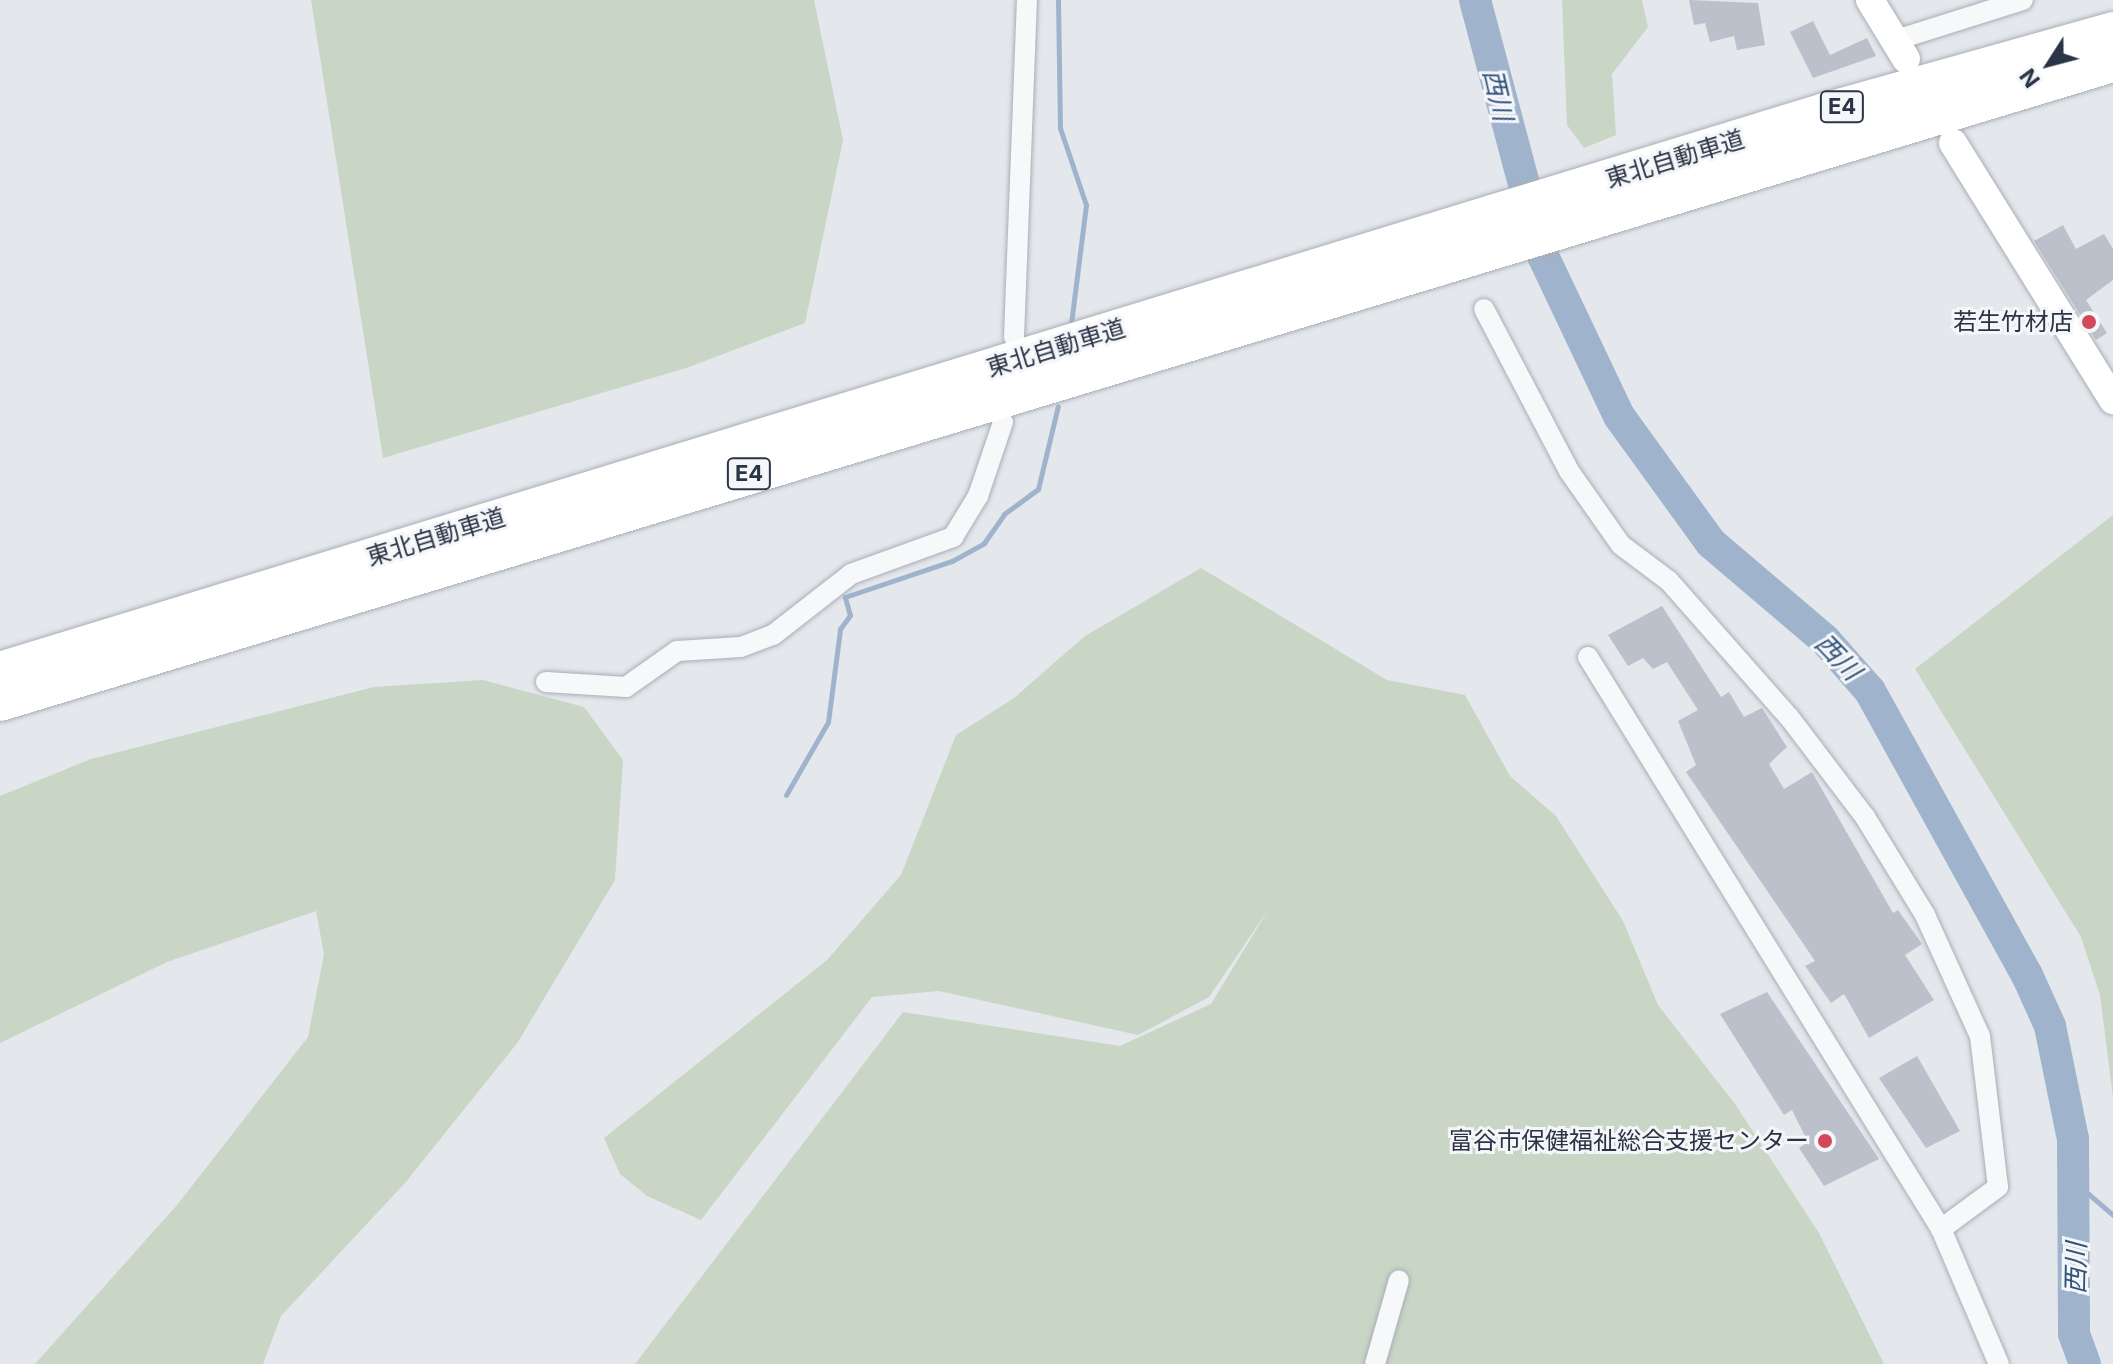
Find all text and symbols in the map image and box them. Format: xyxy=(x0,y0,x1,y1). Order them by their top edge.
north arrow xyxy=(2009,24,2089,104)
text: N xyxy=(2014,64,2045,93)
water label: 西川 xyxy=(1477,66,1519,124)
road number: E4 xyxy=(1818,89,1866,125)
street label: 東北自動車道 xyxy=(1602,124,1748,194)
place label: 若生竹材店 xyxy=(1953,308,2073,336)
street label: 東北自動車道 xyxy=(983,313,1129,383)
marker: 若生竹材店 xyxy=(2080,313,2098,331)
road number: E4 xyxy=(725,456,773,492)
street label: 東北自動車道 xyxy=(363,502,509,572)
water label: 西川 xyxy=(1809,627,1867,687)
place label: 富谷市保健福祉総合支援センター xyxy=(1449,1127,1809,1155)
marker: 富谷市保健福祉総合支援センター xyxy=(1816,1132,1834,1150)
water label: 西川 xyxy=(2060,1242,2092,1294)

